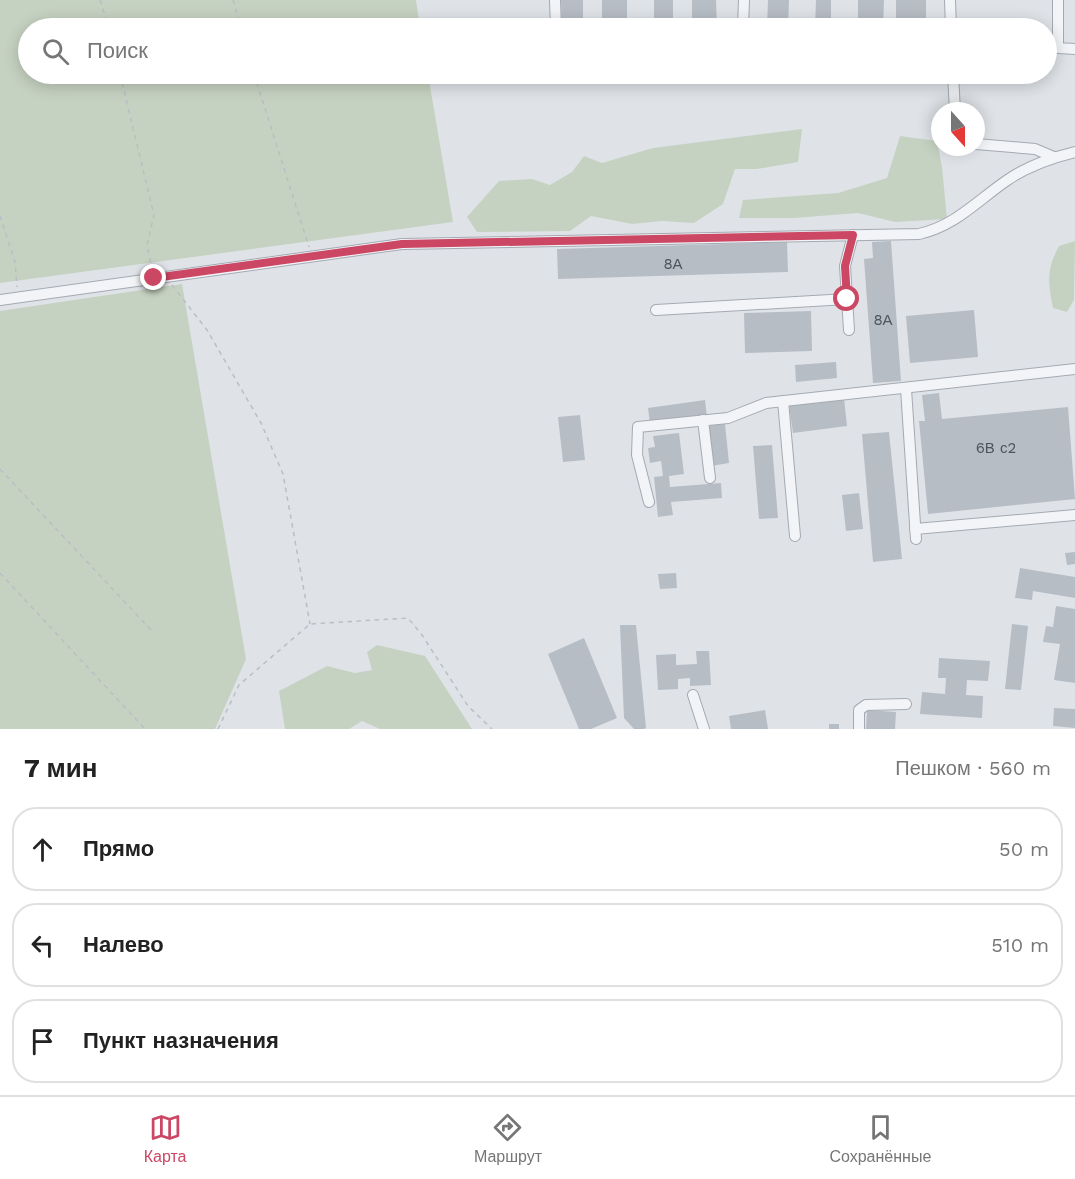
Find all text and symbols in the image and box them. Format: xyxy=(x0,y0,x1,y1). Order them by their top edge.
search box xyxy=(18,18,1057,84)
icon: search xyxy=(39,35,72,68)
text: Поиск xyxy=(87,38,148,63)
north arrow xyxy=(931,102,985,156)
house number: 8А xyxy=(663,255,683,273)
route end xyxy=(140,264,166,290)
route start xyxy=(833,285,859,311)
house number: 8А xyxy=(873,311,893,329)
house number: 6В с2 xyxy=(976,439,1016,457)
text: 7 мин xyxy=(24,753,98,783)
text: Пешком · 560 m xyxy=(895,756,1051,780)
icon: ahead xyxy=(26,833,59,866)
text: Прямо xyxy=(83,836,154,861)
text: 50 m xyxy=(999,837,1049,861)
icon: left xyxy=(26,929,59,962)
text: Налево xyxy=(83,932,164,957)
text: 510 m xyxy=(991,933,1049,957)
icon: arrive xyxy=(26,1025,59,1058)
text: Пункт назначения xyxy=(83,1028,279,1053)
tab: Карта xyxy=(144,1111,187,1166)
tab: Маршрут xyxy=(474,1111,542,1166)
tab: Сохранённые xyxy=(829,1111,931,1166)

